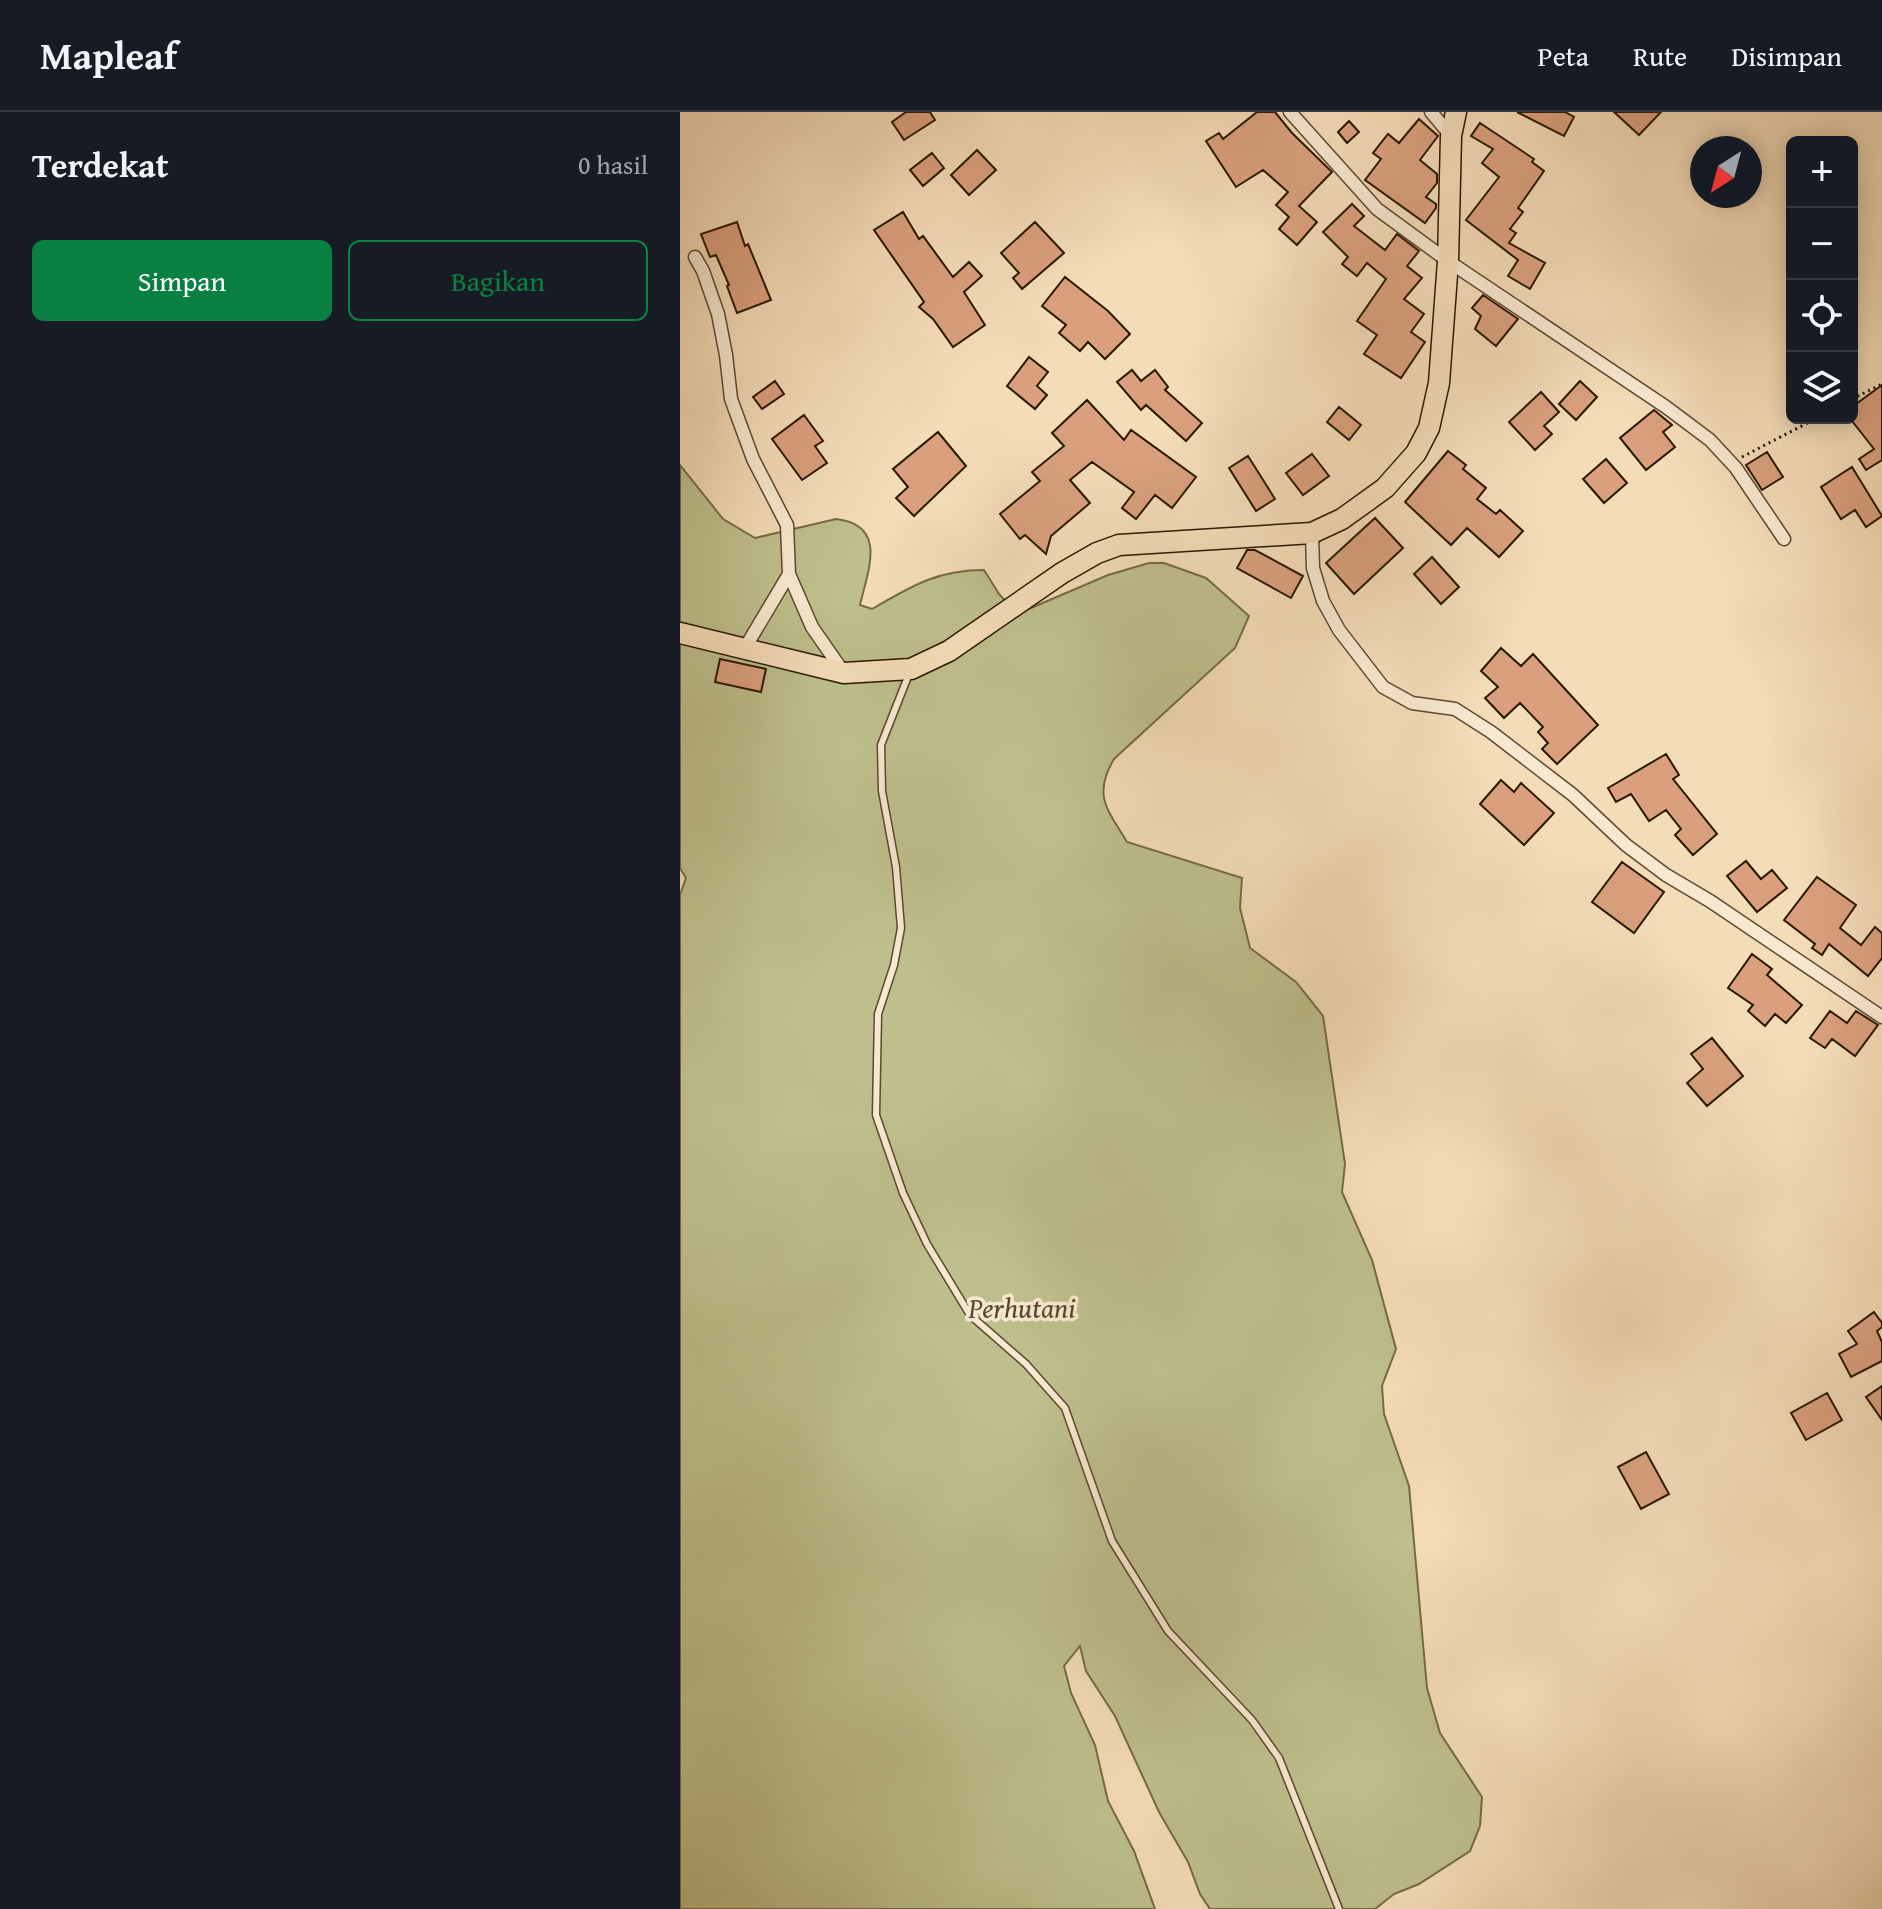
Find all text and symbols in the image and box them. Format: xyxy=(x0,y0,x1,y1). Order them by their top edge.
text: Mapleaf xyxy=(40,27,177,83)
text: Peta xyxy=(1538,35,1589,76)
text: Rute xyxy=(1633,35,1687,76)
text: Disimpan xyxy=(1731,35,1842,76)
north arrow xyxy=(1690,136,1762,208)
map controls xyxy=(1786,136,1858,424)
button: + xyxy=(1786,136,1858,208)
text: Terdekat xyxy=(32,140,169,189)
text: 0 hasil xyxy=(578,145,648,184)
button: − xyxy=(1786,208,1858,280)
button: Simpan xyxy=(32,240,332,321)
button: Bagikan xyxy=(348,240,648,321)
button: locate xyxy=(1786,280,1858,352)
button: layers xyxy=(1786,352,1858,424)
park label: Perhutani xyxy=(968,1287,1075,1328)

